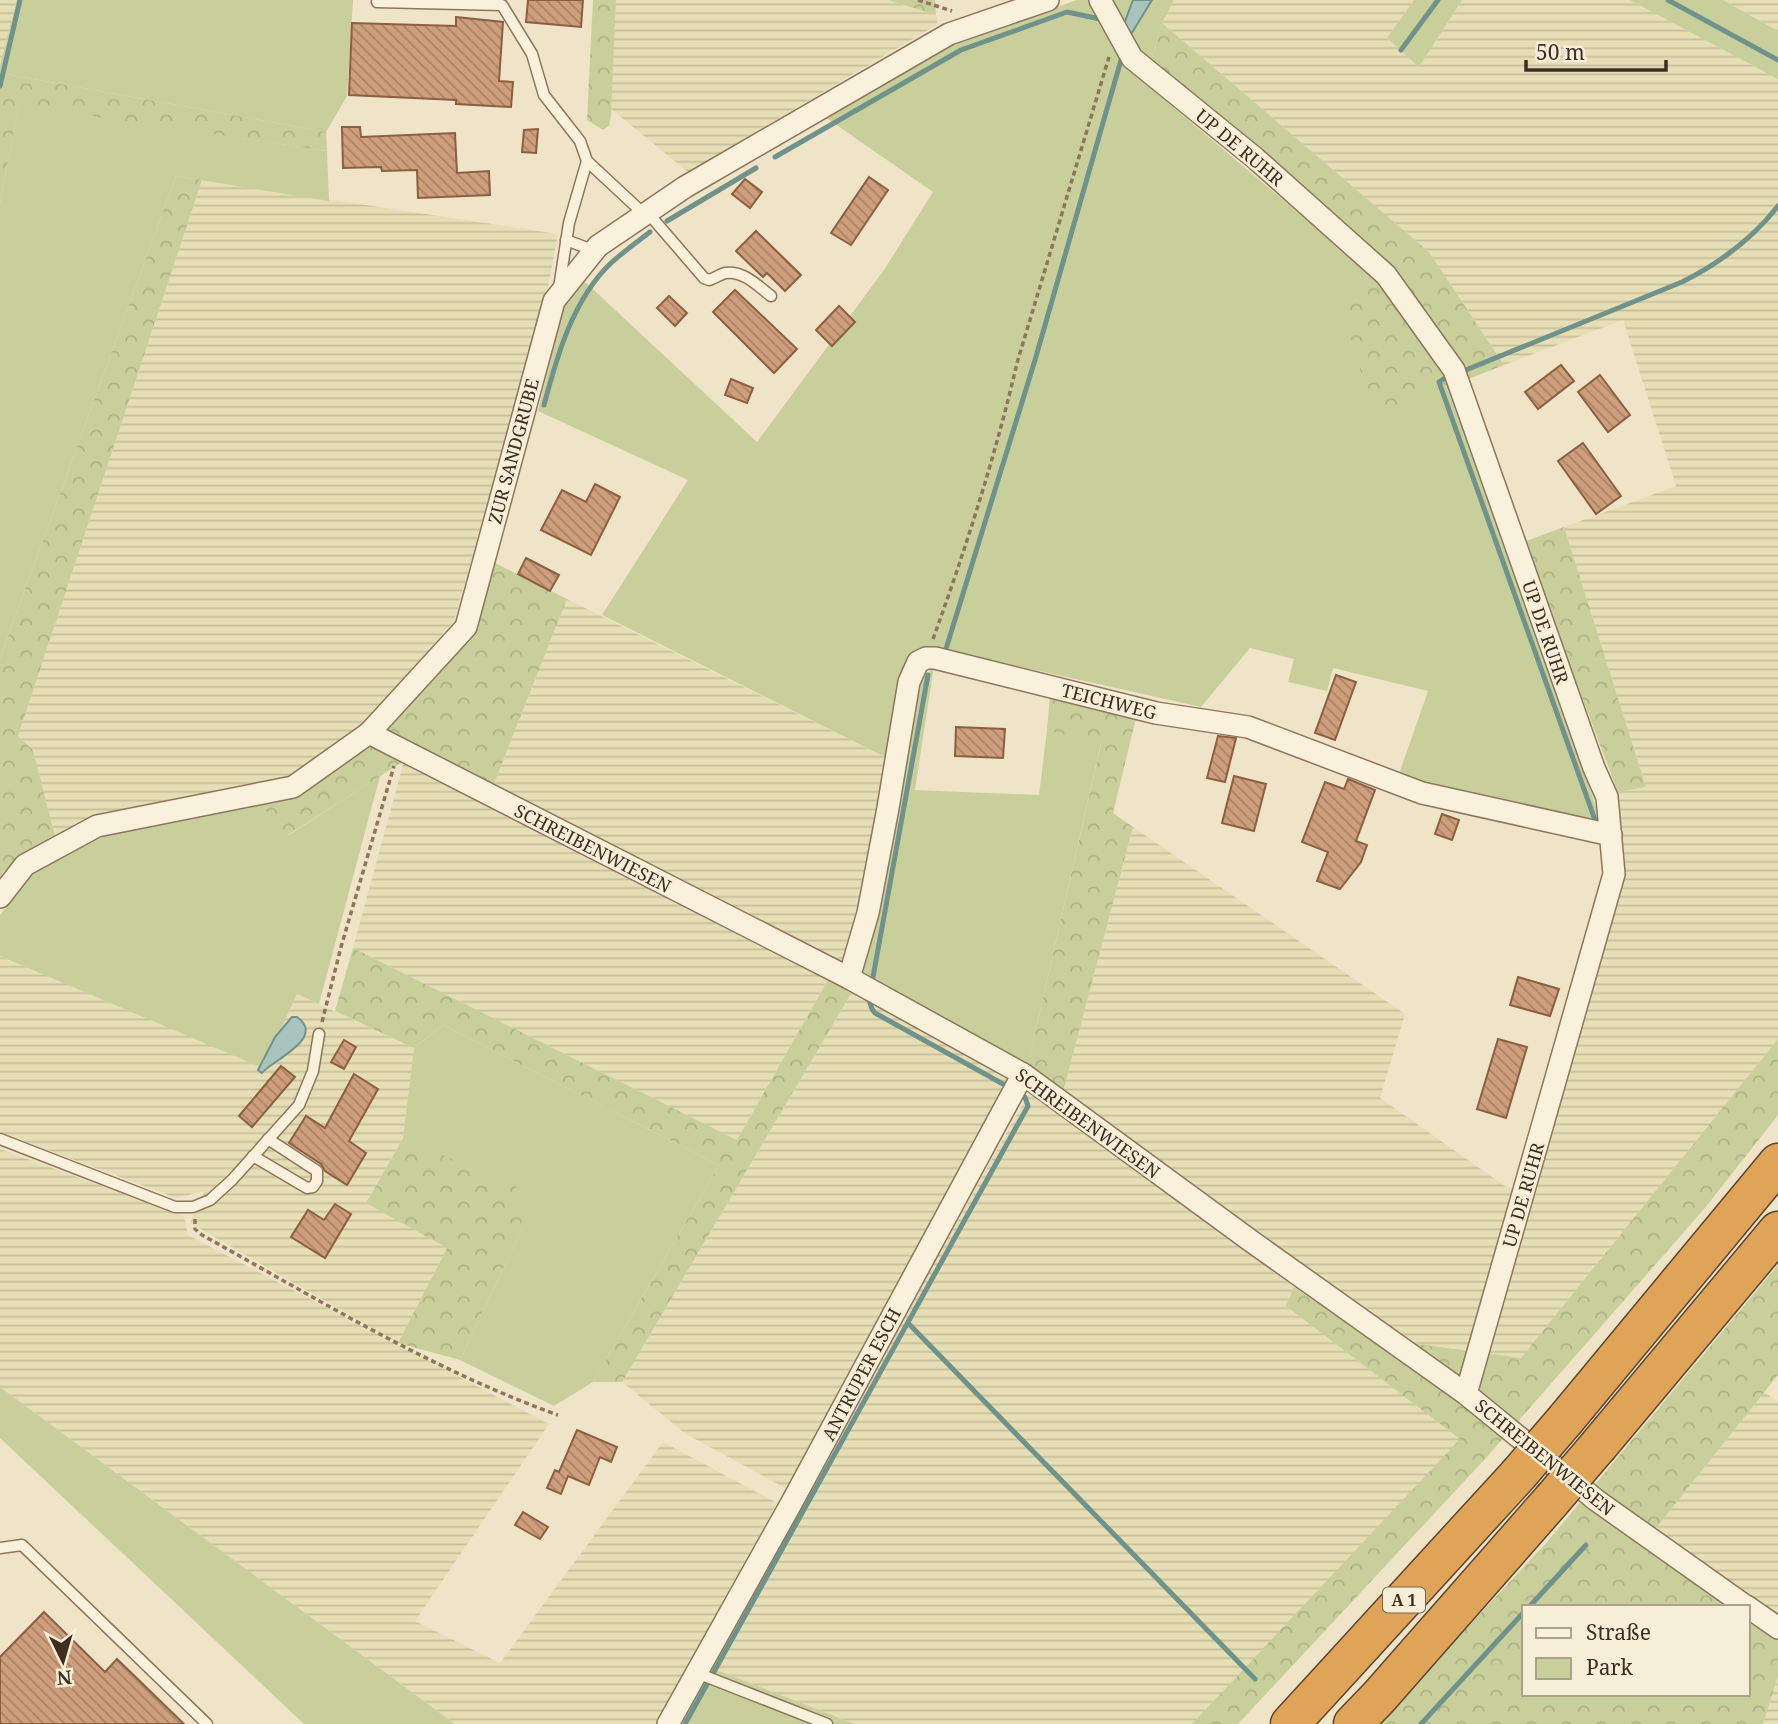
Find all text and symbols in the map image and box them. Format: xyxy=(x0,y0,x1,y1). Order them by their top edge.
scale bar xyxy=(1526,28,1666,72)
text: 50 m xyxy=(1536,38,1585,66)
street label: UP DE RUHR xyxy=(1191,103,1289,191)
street label: ZUR SANDGRUBE xyxy=(482,376,544,526)
street label: UP DE RUHR xyxy=(1517,577,1575,687)
street label: TEICHWEG xyxy=(1059,678,1159,724)
street label: SCHREIBENWIESEN xyxy=(511,798,676,898)
street label: SCHREIBENWIESEN xyxy=(1011,1062,1165,1184)
street label: UP DE RUHR xyxy=(1497,1140,1549,1250)
street label: ANTRUPER ESCH xyxy=(816,1304,906,1444)
street label: SCHREIBENWIESEN xyxy=(1470,1393,1620,1521)
road number: A 1 xyxy=(1383,1588,1425,1612)
legend xyxy=(1522,1605,1750,1696)
text: Straße xyxy=(1586,1618,1651,1646)
north arrow xyxy=(28,1626,98,1696)
text: Park xyxy=(1586,1653,1633,1681)
text: N xyxy=(56,1664,73,1692)

